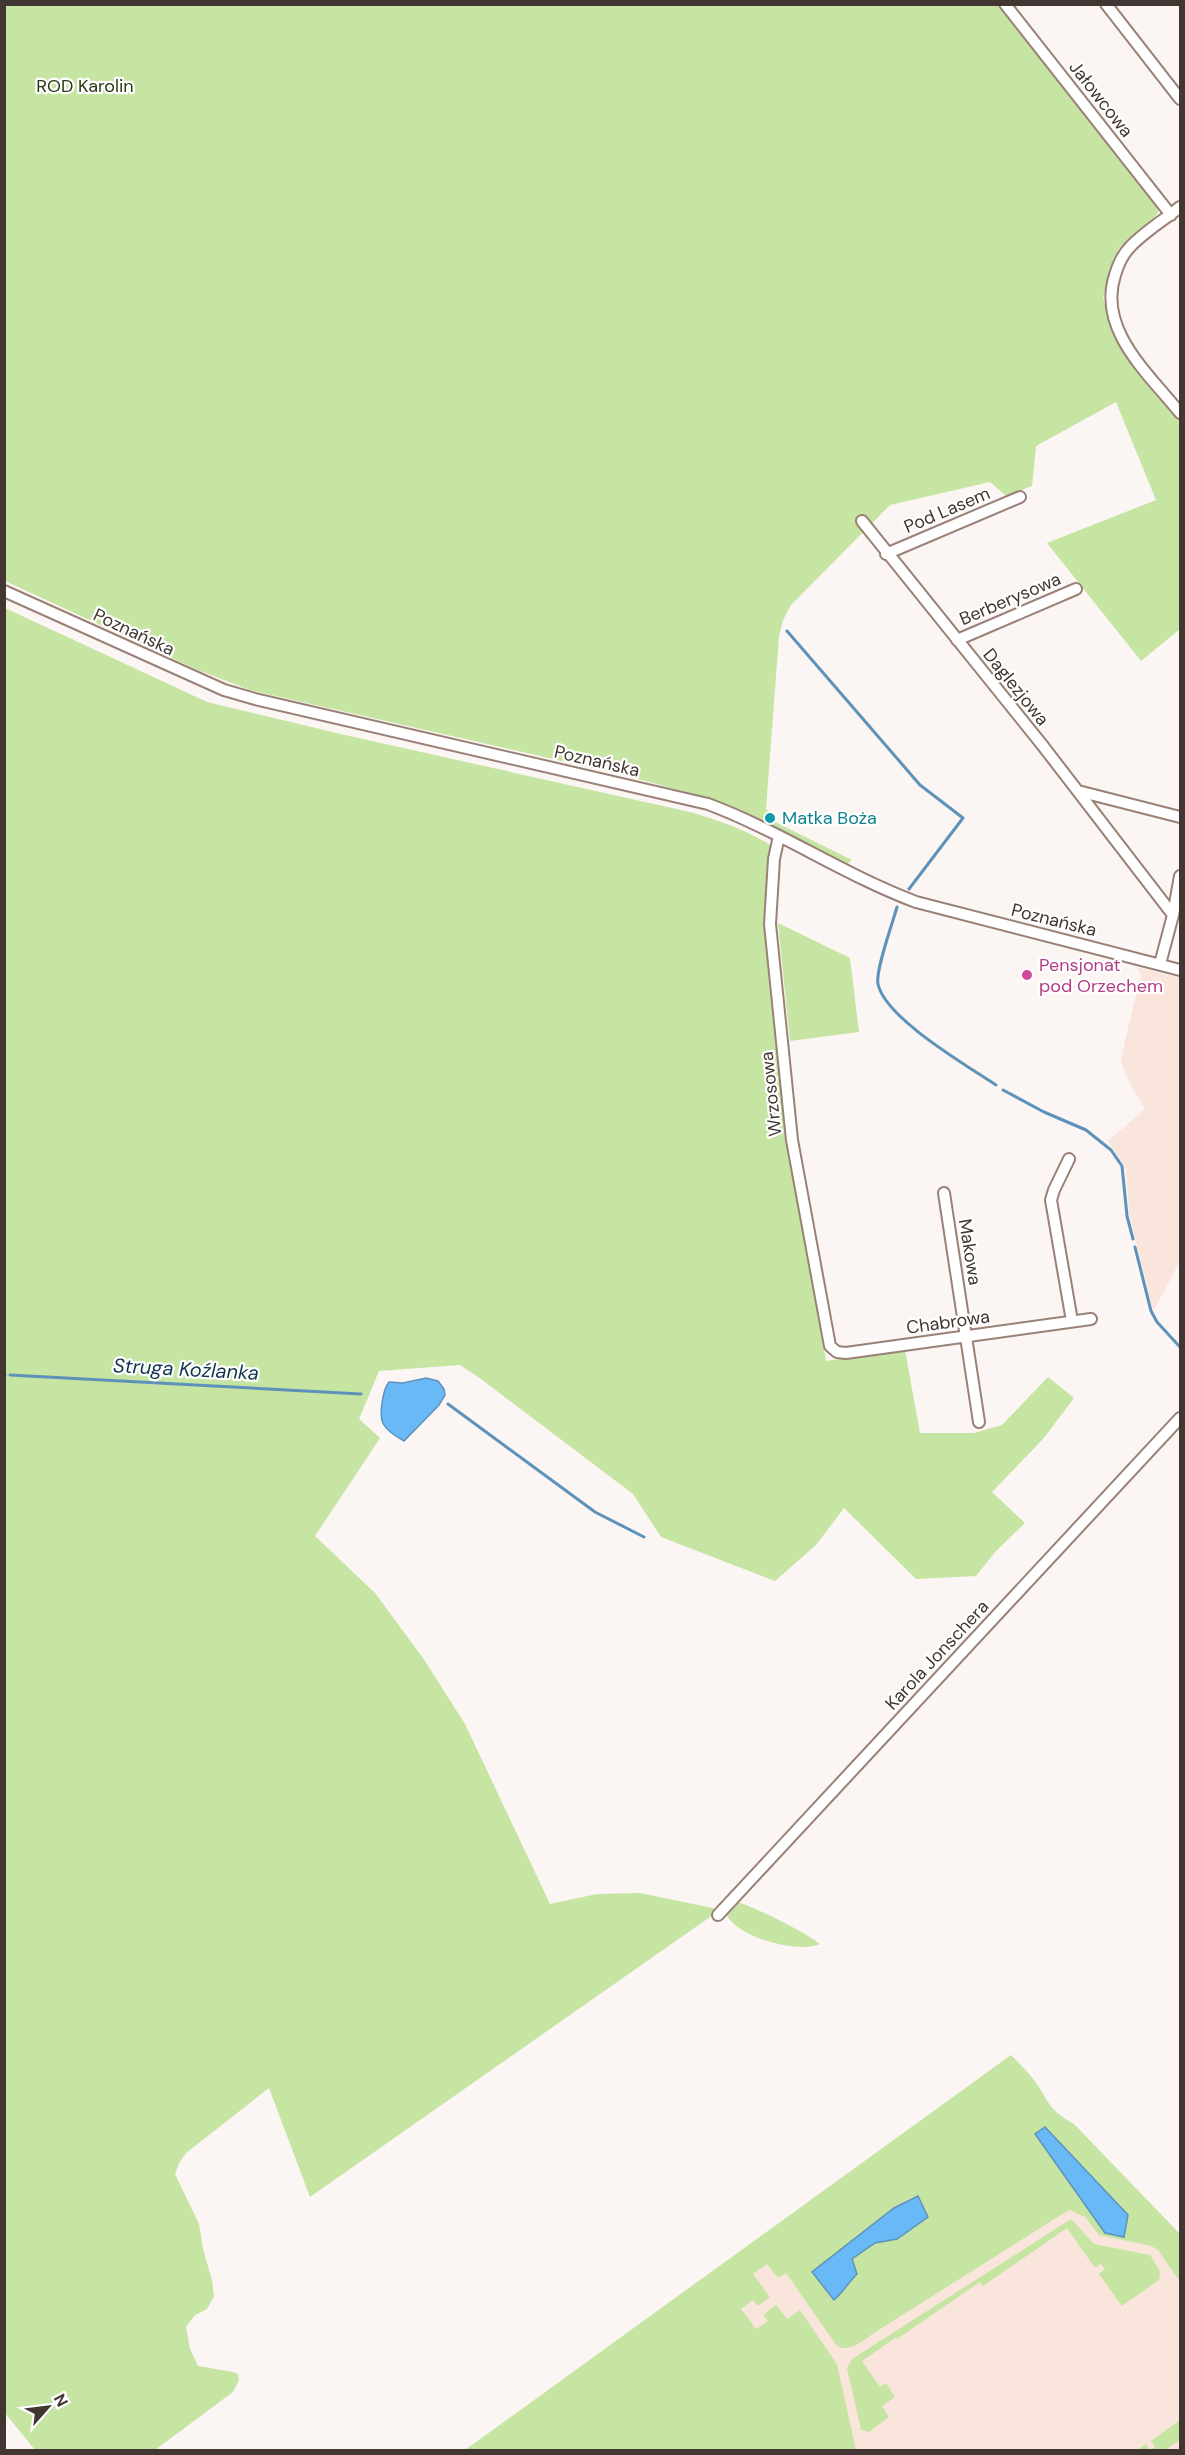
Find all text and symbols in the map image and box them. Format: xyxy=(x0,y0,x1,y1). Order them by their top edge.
street label: Jałowcowa xyxy=(1064,56,1138,142)
park label: ROD Karolin xyxy=(36,74,134,98)
street label: Pod Lasem xyxy=(900,481,994,539)
street label: Berberysowa xyxy=(956,567,1064,631)
street label: Poznańska xyxy=(89,603,179,661)
street label: Daglezjowa xyxy=(978,643,1054,731)
street label: Poznańska xyxy=(552,740,642,782)
place label: Matka Boża xyxy=(782,806,877,830)
marker: Matka Boża xyxy=(763,811,777,825)
street label: Poznańska xyxy=(1009,898,1099,942)
place label: Pensjonat pod Orzechem xyxy=(1039,953,1163,998)
marker: Pensjonat pod Orzechem xyxy=(1020,968,1034,982)
street label: Wrzosowa xyxy=(755,1050,787,1138)
street label: Makowa xyxy=(953,1217,987,1287)
street label: Chabrowa xyxy=(905,1304,991,1340)
water label: Struga Koźlanka xyxy=(113,1352,259,1386)
street label: Karola Jonschera xyxy=(880,1595,994,1715)
north arrow xyxy=(18,2377,78,2437)
text: N xyxy=(49,2390,73,2410)

